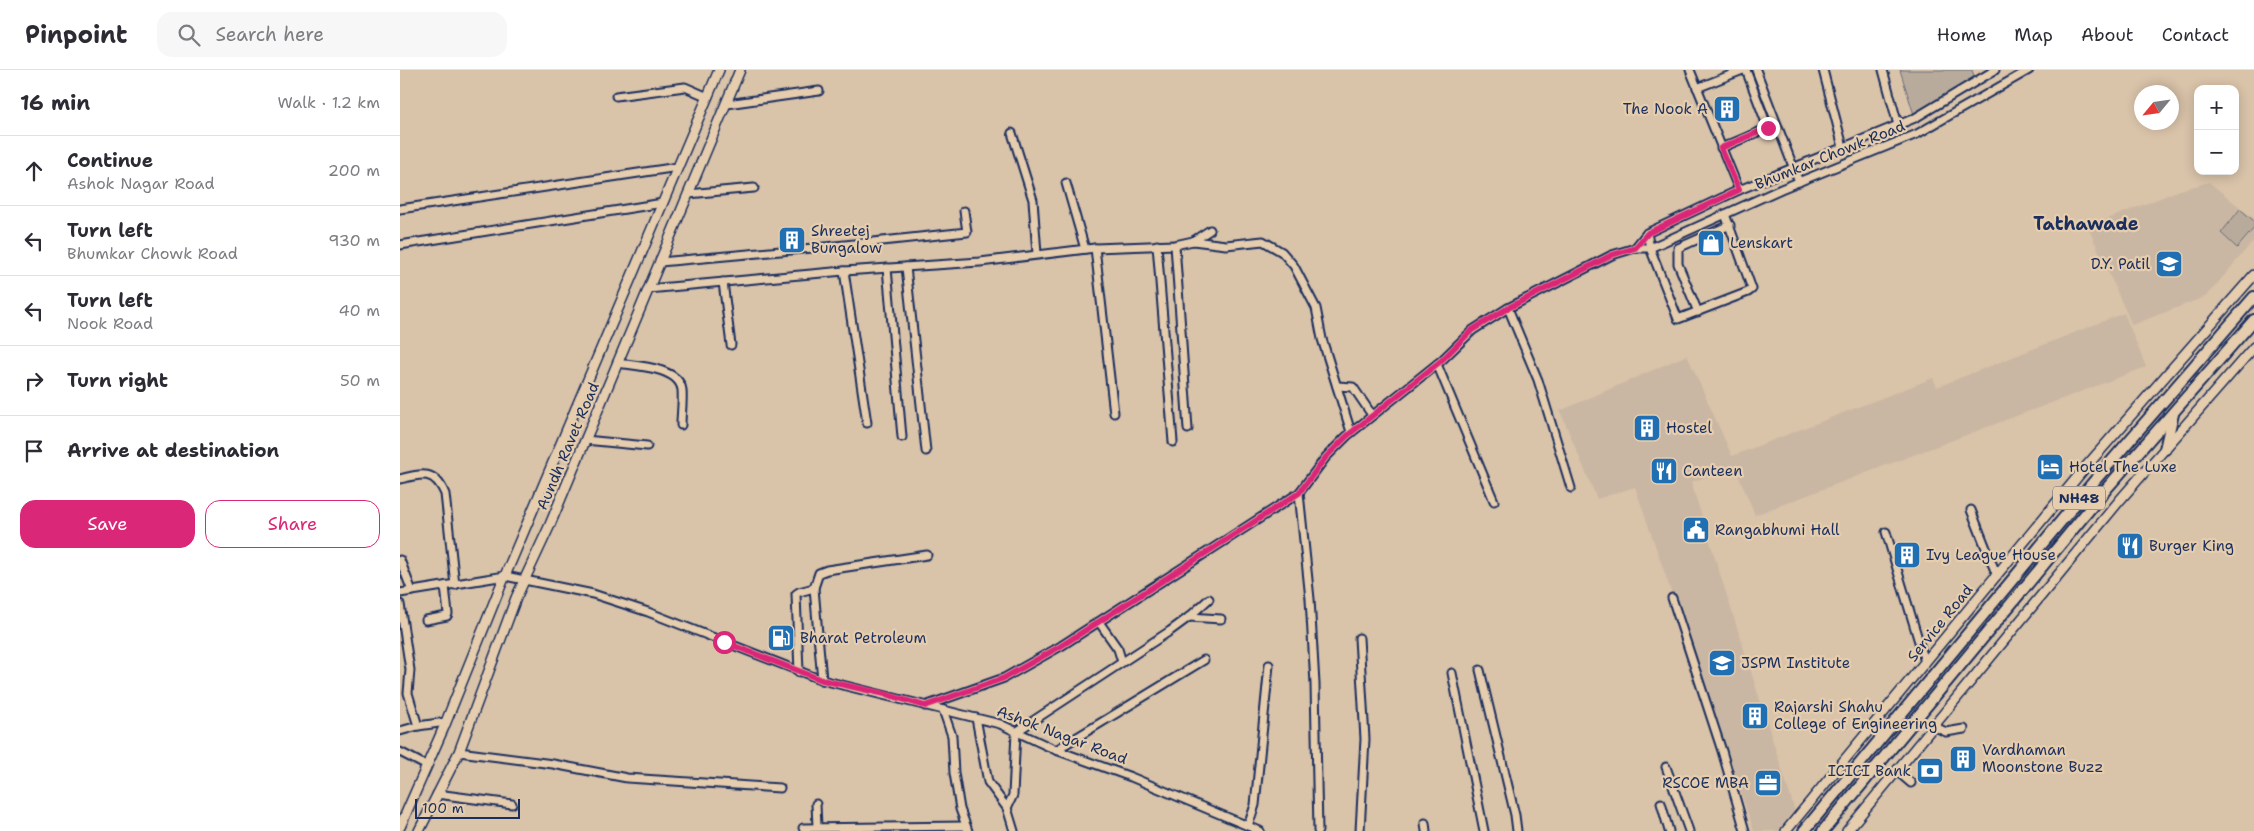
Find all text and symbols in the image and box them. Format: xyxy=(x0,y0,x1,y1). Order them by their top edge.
search box xyxy=(157,12,507,57)
text: Pinpoint xyxy=(25,19,127,51)
icon: search xyxy=(175,21,203,49)
text: Search here xyxy=(215,22,324,47)
text: Home xyxy=(1937,23,1986,47)
text: Map xyxy=(2014,23,2053,47)
text: About xyxy=(2081,23,2134,47)
text: Contact xyxy=(2162,23,2229,47)
north arrow xyxy=(2134,85,2179,130)
map controls xyxy=(2194,85,2239,175)
button: + xyxy=(2194,85,2239,130)
text: 16 min xyxy=(20,89,90,117)
text: Walk · 1.2 km xyxy=(278,92,380,113)
building icon: The Nook A xyxy=(1712,94,1742,124)
place label: The Nook A xyxy=(1623,99,1708,119)
street label: Bhumkar Chowk Road xyxy=(1752,116,1908,194)
route end xyxy=(1757,117,1780,140)
button: − xyxy=(2194,130,2239,175)
text: Continue xyxy=(67,148,153,173)
icon: ahead xyxy=(20,157,48,185)
text: 200 m xyxy=(328,160,380,181)
text: Ashok Nagar Road xyxy=(67,173,215,194)
district label: Tathawade xyxy=(2033,212,2139,236)
text: Turn left xyxy=(67,218,153,243)
place label: Shreetej Bungalow xyxy=(811,221,882,258)
building icon: Shreetej Bungalow xyxy=(777,225,807,255)
icon: left xyxy=(20,227,48,255)
shop icon: Lenskart xyxy=(1696,228,1726,258)
text: 930 m xyxy=(328,230,380,251)
place label: Lenskart xyxy=(1730,233,1793,253)
text: Bhumkar Chowk Road xyxy=(67,243,238,264)
school or university icon: D.Y. Patil xyxy=(2154,249,2184,279)
place label: D.Y. Patil xyxy=(2091,254,2150,274)
text: Turn left xyxy=(67,288,153,313)
icon: left xyxy=(20,297,48,325)
text: 40 m xyxy=(338,300,380,321)
text: Nook Road xyxy=(67,313,153,334)
icon: right xyxy=(20,367,48,395)
text: Turn right xyxy=(67,368,168,393)
text: 50 m xyxy=(340,370,380,391)
street label: Aundh Ravet Road xyxy=(532,379,604,513)
building icon: Hostel xyxy=(1632,413,1662,443)
place label: Hostel xyxy=(1666,418,1712,438)
icon: arrive xyxy=(20,437,48,465)
text: Arrive at destination xyxy=(67,438,279,463)
hotel icon: Hotel The Luxe xyxy=(2035,452,2065,482)
restaurant icon: Canteen xyxy=(1649,456,1679,486)
place label: Hotel The Luxe xyxy=(2069,457,2177,477)
place label: Canteen xyxy=(1683,461,1742,481)
road number: NH48 xyxy=(2053,486,2105,509)
button: Save xyxy=(20,500,195,548)
button: Share xyxy=(205,500,380,548)
public building icon: Rangabhumi Hall xyxy=(1681,515,1711,545)
place label: Rangabhumi Hall xyxy=(1715,520,1840,540)
restaurant icon: Burger King xyxy=(2115,531,2145,561)
place label: Burger King xyxy=(2149,536,2234,556)
building icon: Ivy League House xyxy=(1892,540,1922,570)
place label: Ivy League House xyxy=(1926,545,2056,565)
street label: Service Road xyxy=(1903,580,1978,666)
fuel station icon: Bharat Petroleum xyxy=(766,623,796,653)
place label: Bharat Petroleum xyxy=(800,628,926,648)
route start xyxy=(713,631,736,654)
school or university icon: JSPM Institute xyxy=(1707,648,1737,678)
place label: JSPM Institute xyxy=(1741,653,1850,673)
place label: Rajarshi Shahu College of Engineering xyxy=(1774,697,1937,734)
street label: Ashok Nagar Road xyxy=(994,701,1131,769)
building icon: Rajarshi Shahu College of Engineering xyxy=(1740,701,1770,731)
place label: Vardhaman Moonstone Buzz xyxy=(1982,740,2103,777)
building icon: Vardhaman Moonstone Buzz xyxy=(1948,744,1978,774)
bank icon: ICICI Bank xyxy=(1915,756,1945,786)
place label: ICICI Bank xyxy=(1828,761,1911,781)
office icon: RSCOE MBA xyxy=(1753,768,1783,798)
place label: RSCOE MBA xyxy=(1662,773,1749,793)
scale bar xyxy=(415,796,520,819)
text: 100 m xyxy=(422,799,464,817)

